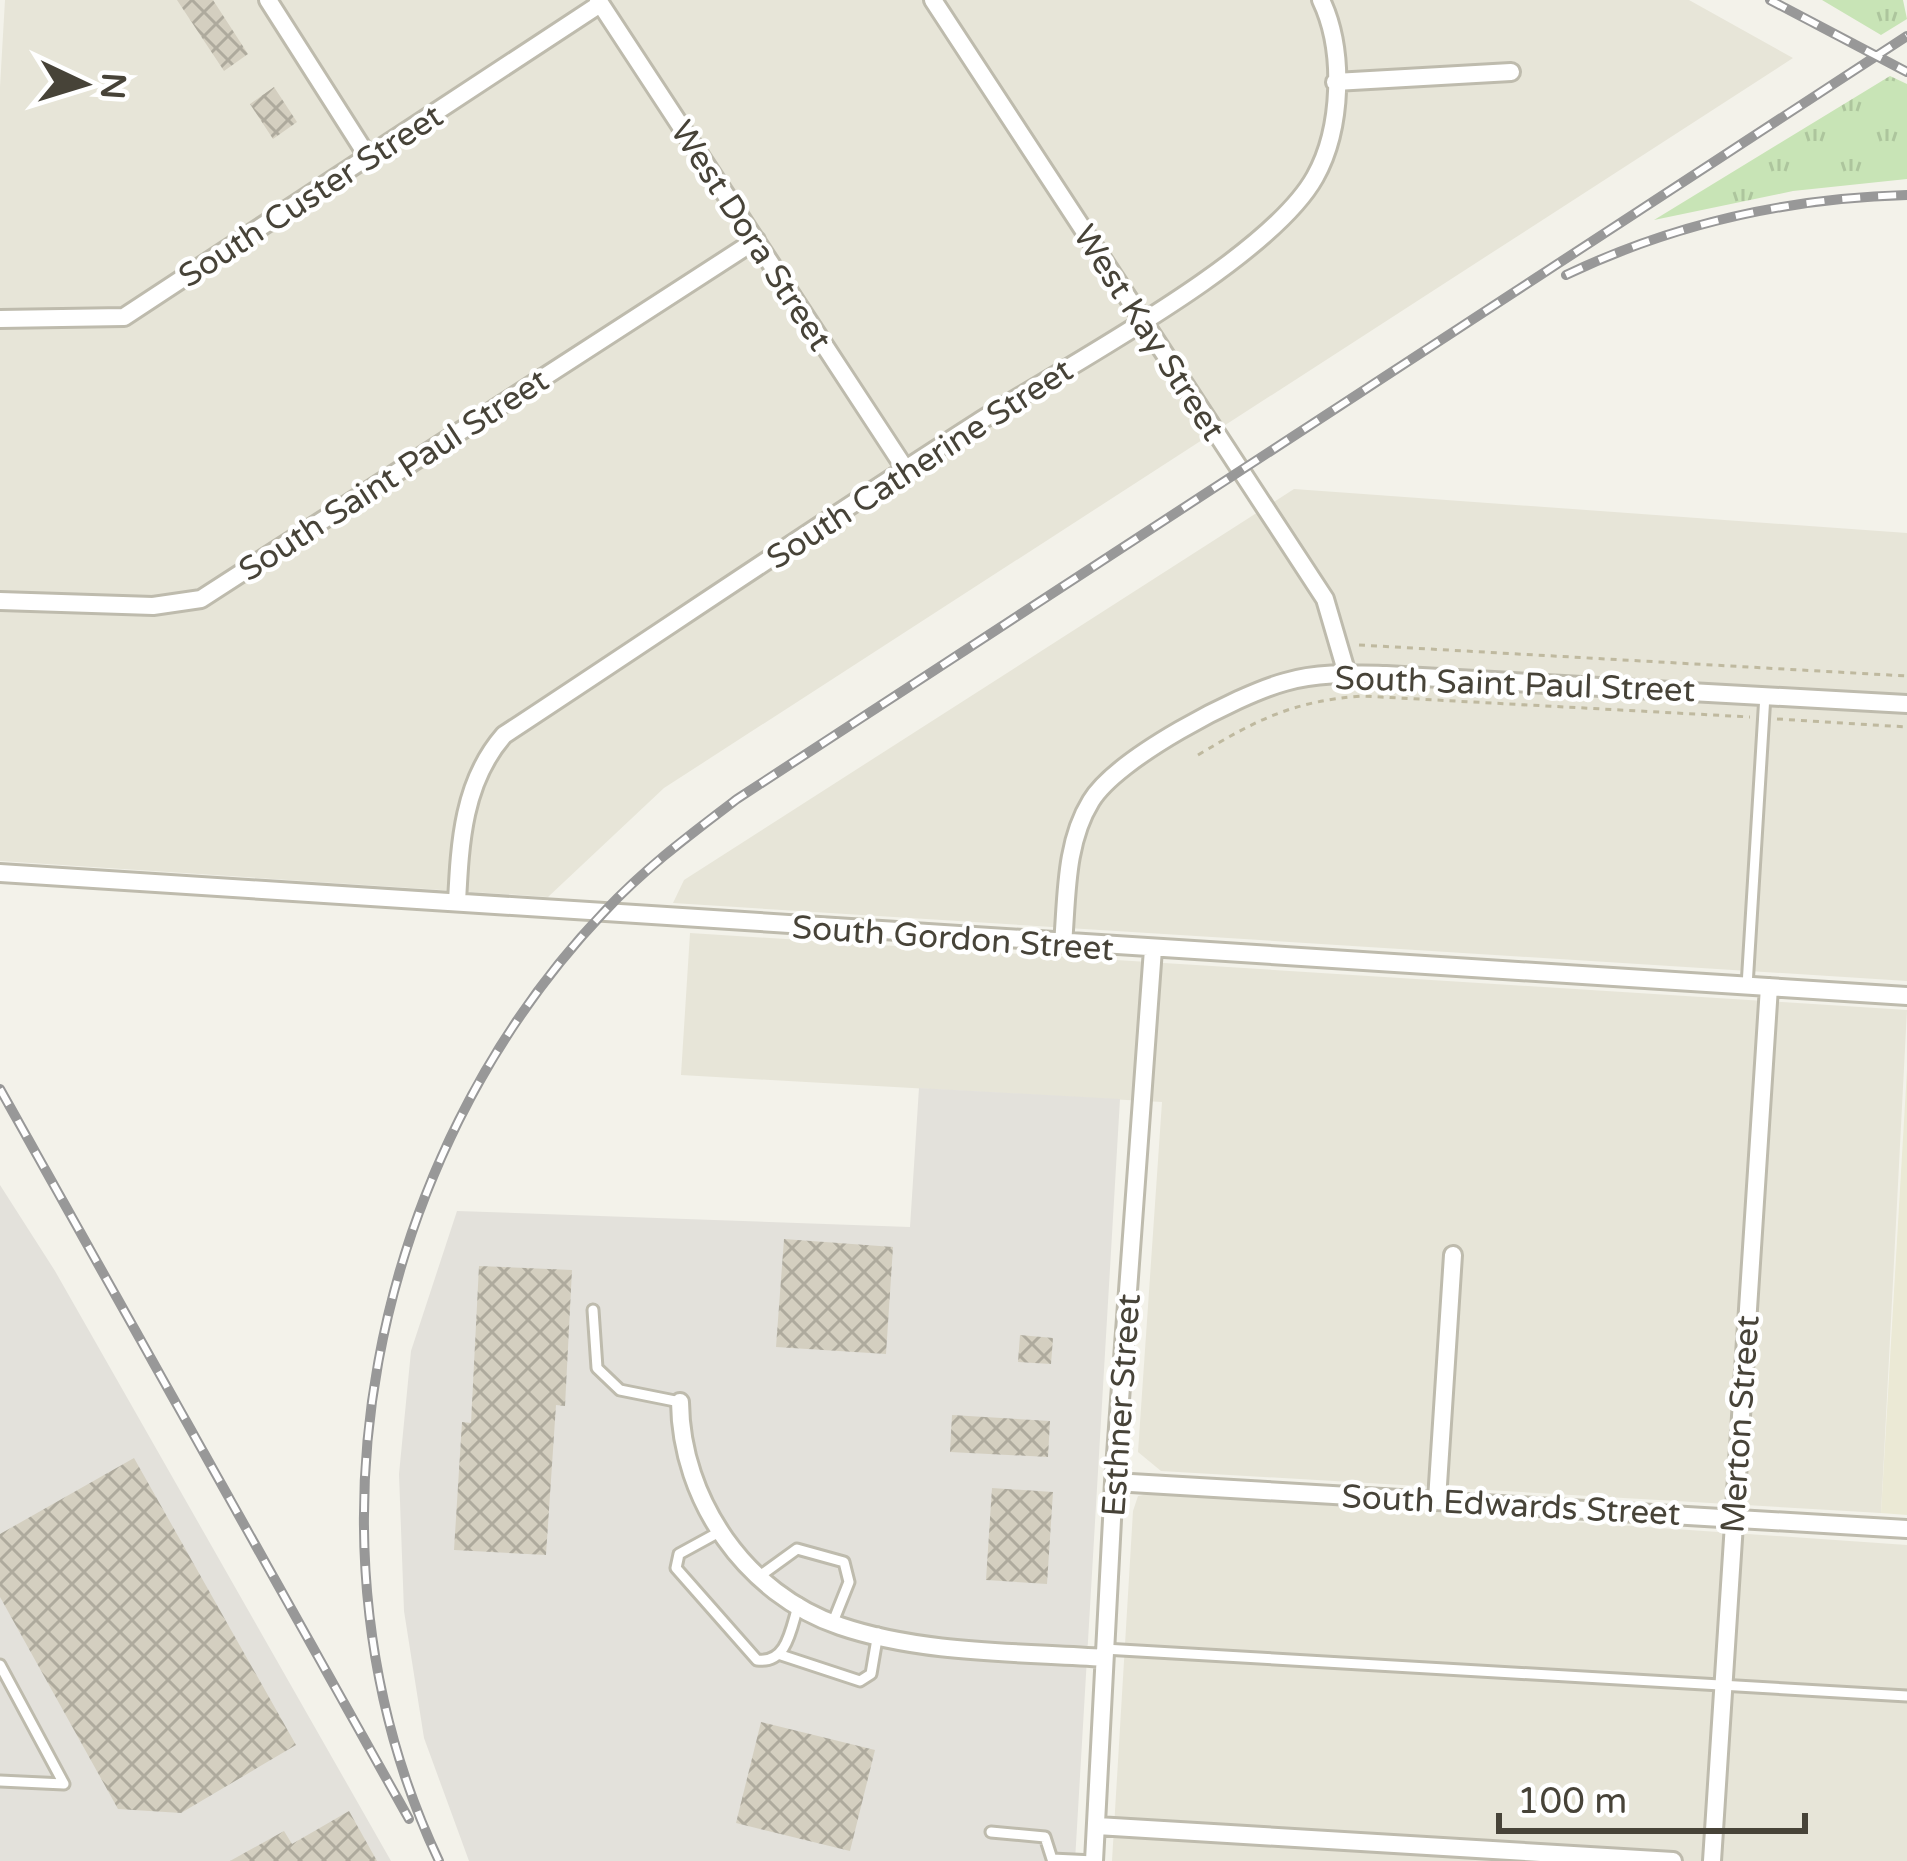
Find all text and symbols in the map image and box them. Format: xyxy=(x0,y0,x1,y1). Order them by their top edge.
north arrow xyxy=(24,24,144,144)
text: N xyxy=(92,71,133,101)
street label: South Custer Street xyxy=(172,96,450,296)
street label: West Dora Street xyxy=(662,114,839,358)
street label: West Kay Street xyxy=(1065,218,1233,448)
street label: South Catherine Street xyxy=(760,351,1080,578)
street label: South Saint Paul Street xyxy=(232,361,556,590)
street label: South Saint Paul Street xyxy=(1334,659,1696,710)
street label: South Gordon Street xyxy=(791,908,1115,969)
street label: Esthner Street xyxy=(1094,1292,1149,1518)
street label: Merton Street xyxy=(1713,1314,1768,1534)
street label: South Edwards Street xyxy=(1340,1477,1681,1534)
scale bar xyxy=(1499,1759,1805,1833)
text: 100 m xyxy=(1517,1780,1627,1823)

